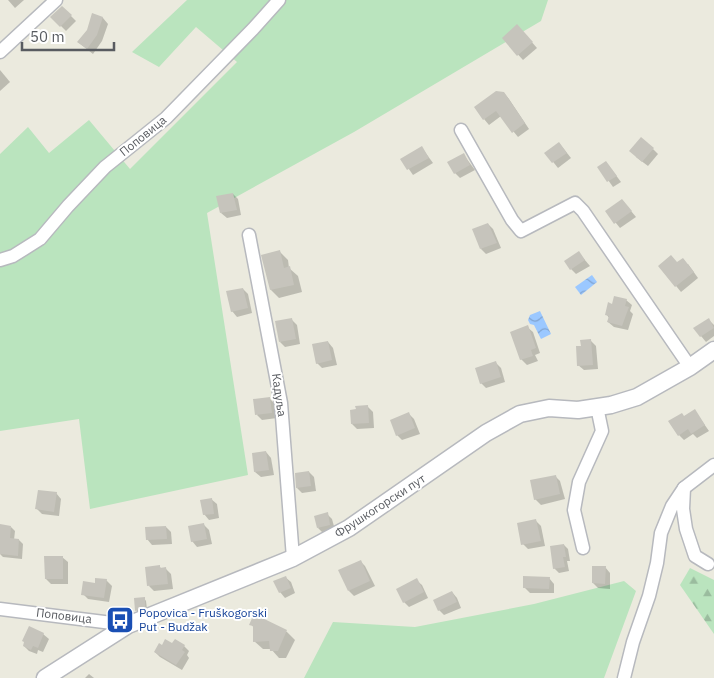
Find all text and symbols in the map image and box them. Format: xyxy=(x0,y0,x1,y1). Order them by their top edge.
scale bar xyxy=(22,20,115,52)
text: 50 m xyxy=(30,27,65,46)
street label: Поповица xyxy=(116,112,170,159)
street label: Кадуља xyxy=(269,372,290,418)
street label: Фрушкогорски пут xyxy=(331,470,428,541)
street label: Поповица xyxy=(35,605,93,626)
bus stop icon: Popovica - Fruškogorski Put - Budžak xyxy=(105,605,135,635)
place label: Popovica - Fruškogorski Put - Budžak xyxy=(139,605,267,634)

